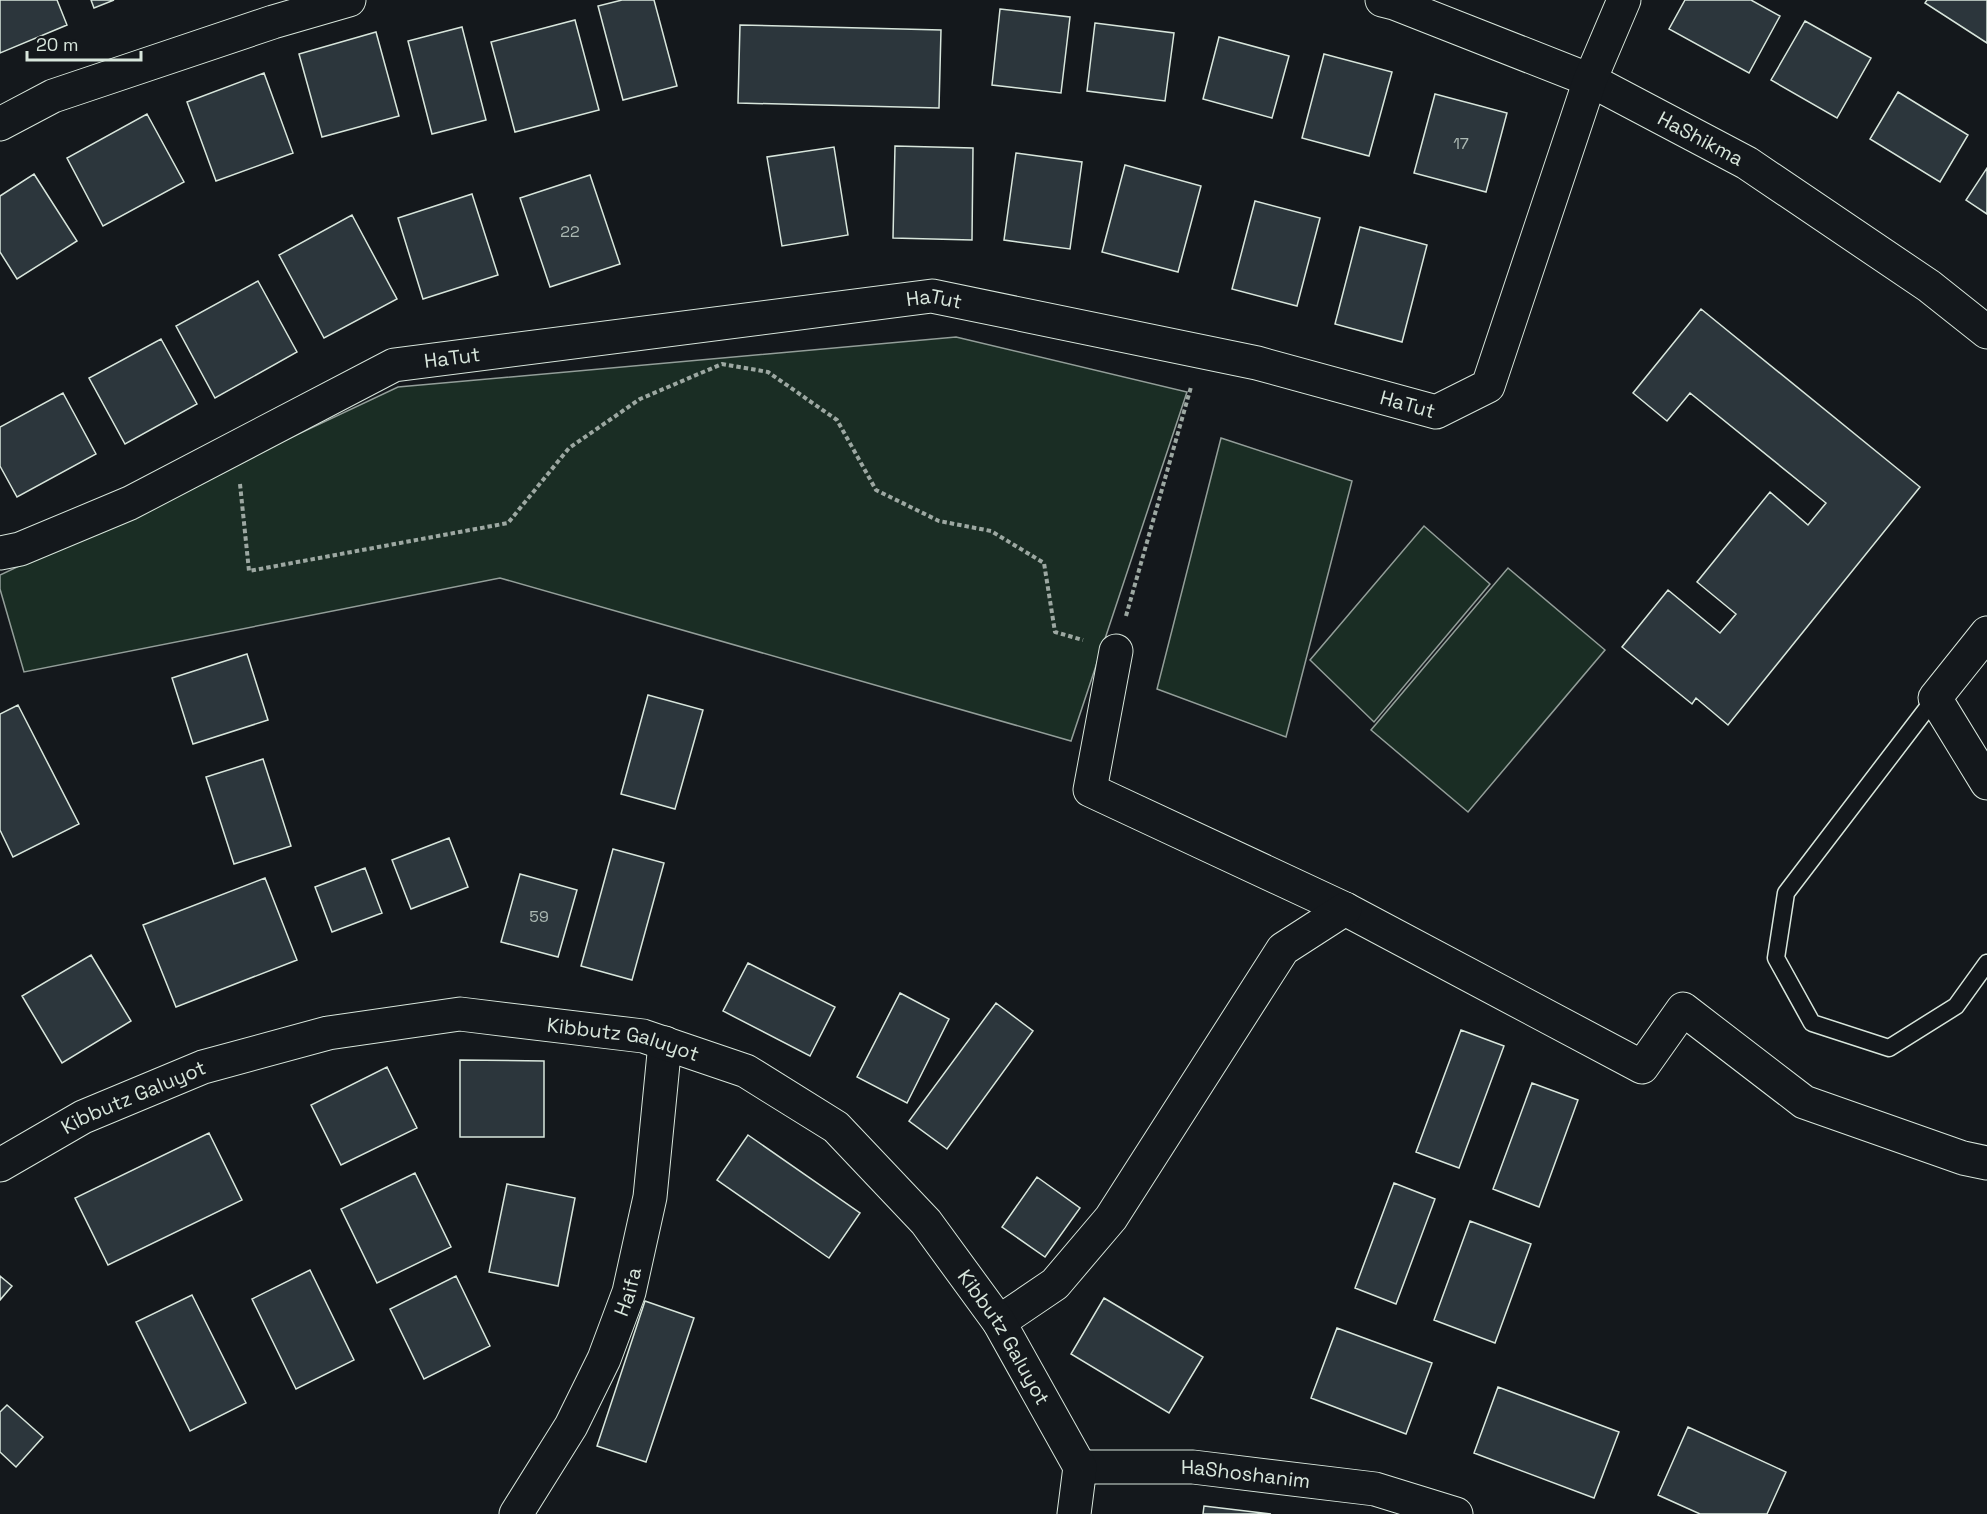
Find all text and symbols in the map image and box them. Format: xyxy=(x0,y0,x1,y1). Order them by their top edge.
scale bar xyxy=(27,24,141,62)
text: 20 m xyxy=(36,33,79,56)
street label: HaShikma xyxy=(1653,105,1748,172)
house number: 17 xyxy=(1453,133,1469,154)
house number: 22 xyxy=(560,221,580,242)
street label: HaTut xyxy=(904,283,964,315)
street label: HaTut xyxy=(422,341,482,374)
street label: HaTut xyxy=(1377,384,1438,424)
house number: 59 xyxy=(529,906,549,927)
street label: Kibbutz Galuyot xyxy=(545,1012,703,1067)
street label: Kibbutz Galuyot xyxy=(56,1054,210,1140)
street label: Kibbutz Galuyot xyxy=(952,1264,1056,1410)
street label: Haifa xyxy=(608,1265,647,1320)
street label: HaShoshanim xyxy=(1181,1454,1312,1494)

